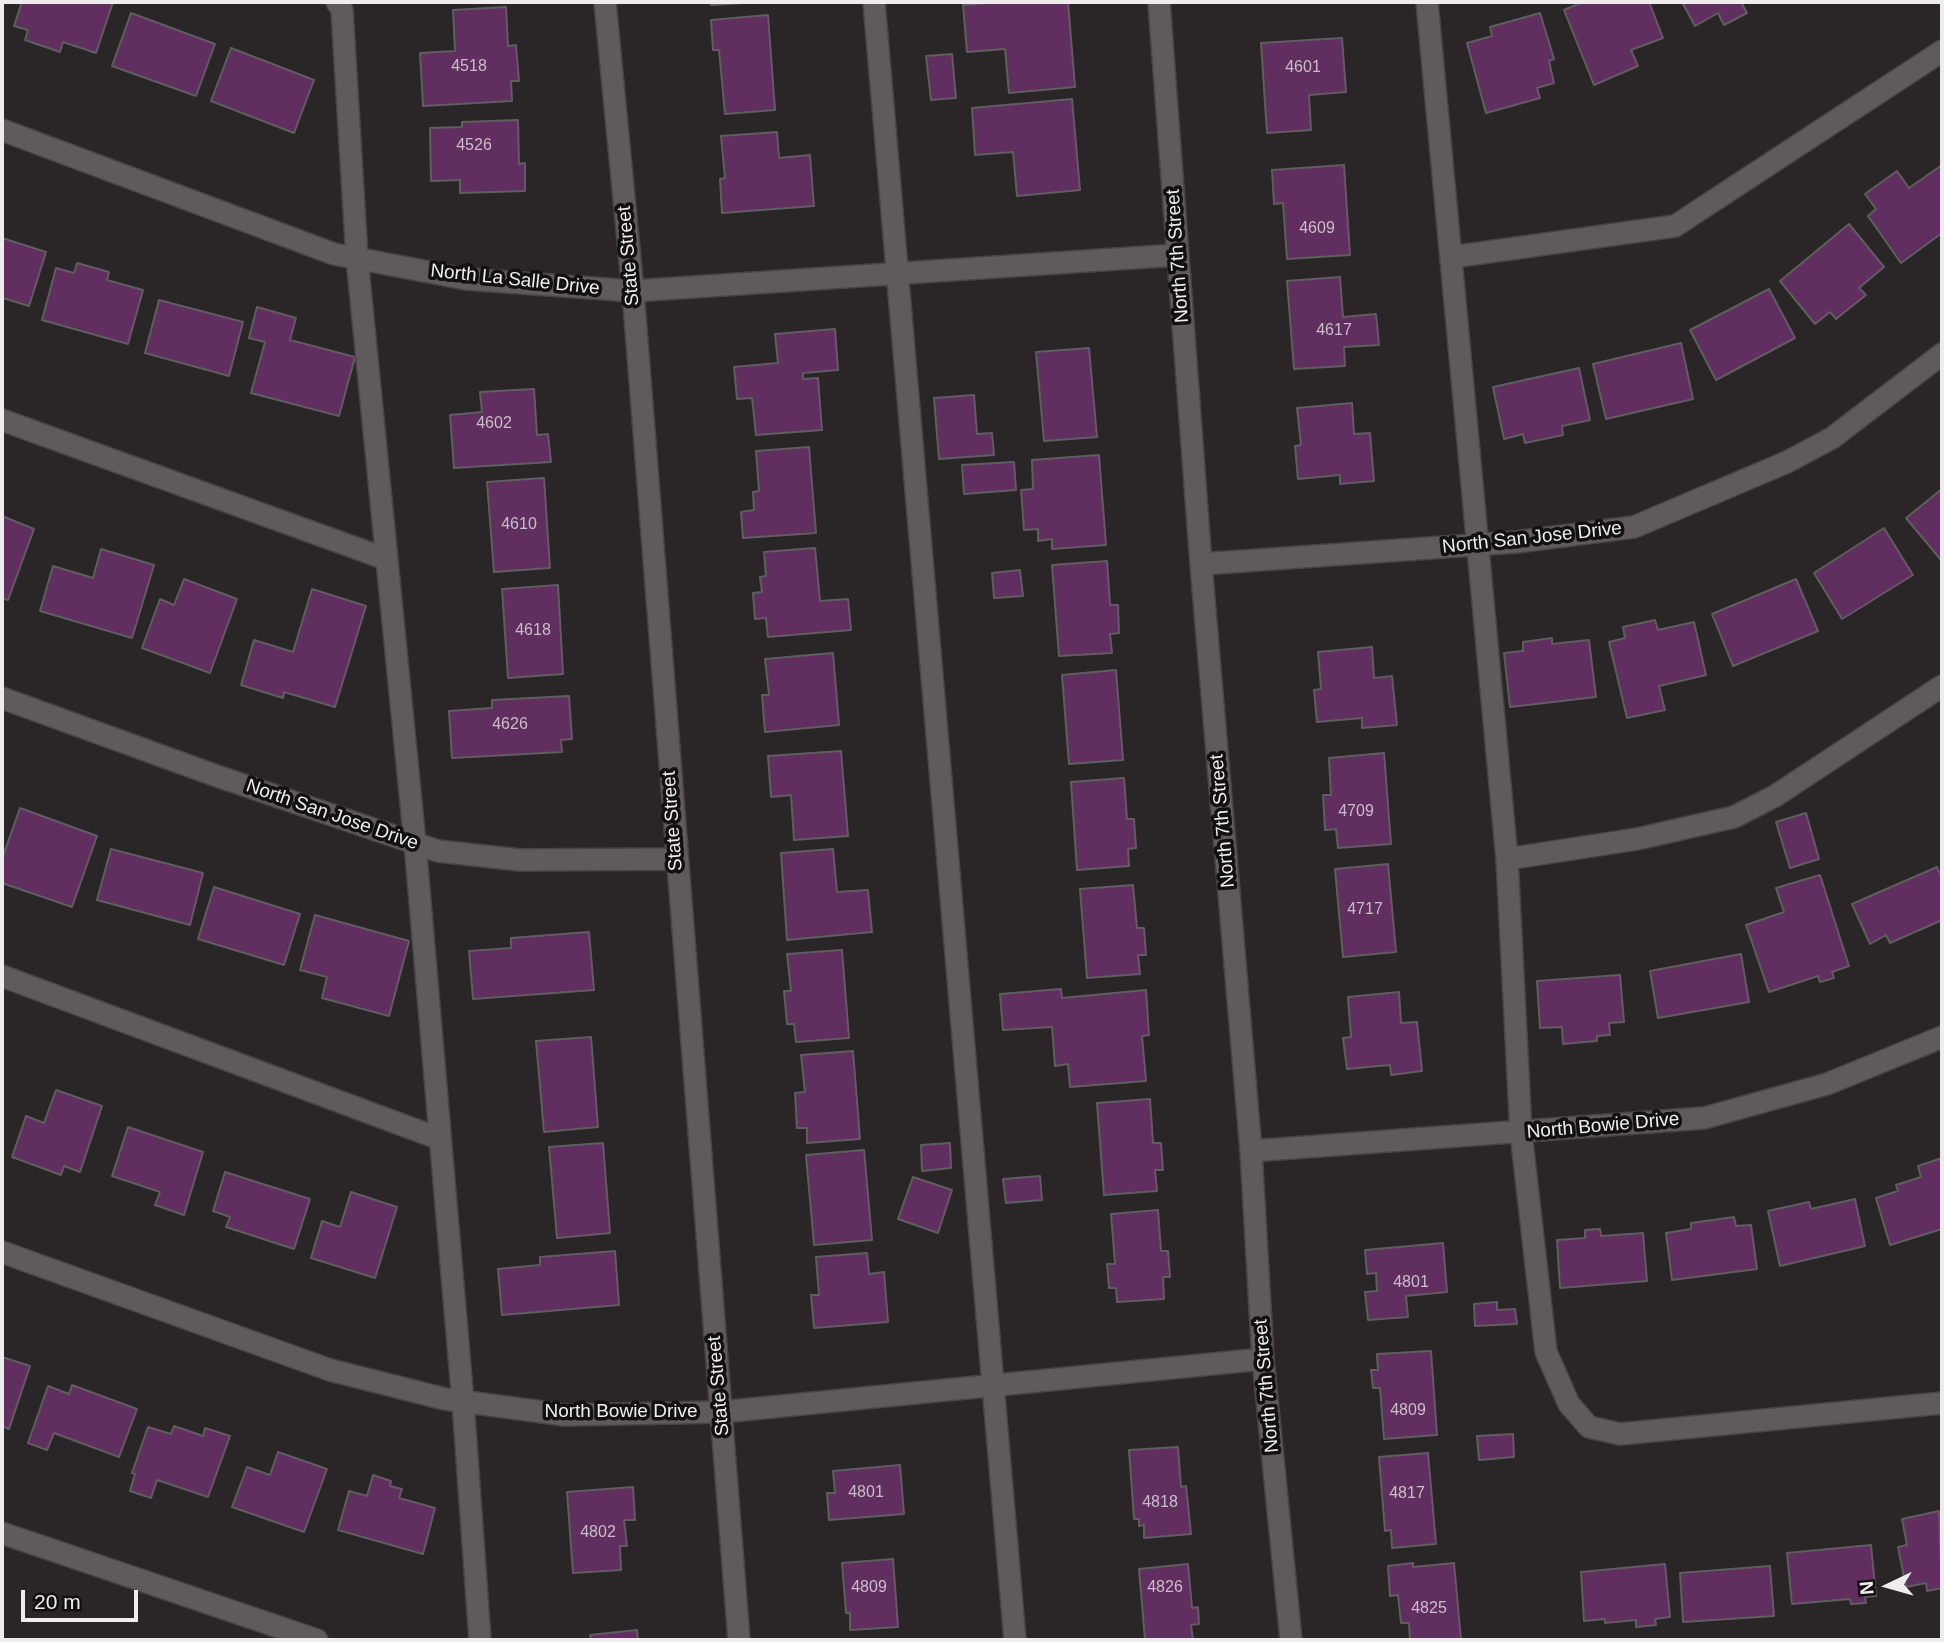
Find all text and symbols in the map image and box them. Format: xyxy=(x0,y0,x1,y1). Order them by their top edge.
house number: 4518 xyxy=(451,57,487,77)
house number: 4601 xyxy=(1285,58,1321,78)
house number: 4526 xyxy=(456,136,492,156)
street label: North 7th Street xyxy=(1162,188,1194,324)
street label: State Street xyxy=(613,205,645,307)
house number: 4609 xyxy=(1299,219,1335,239)
street label: North La Salle Drive xyxy=(429,260,601,300)
house number: 4617 xyxy=(1316,321,1352,341)
house number: 4602 xyxy=(476,414,512,434)
house number: 4610 xyxy=(501,515,537,535)
street label: North San Jose Drive xyxy=(1441,517,1623,559)
house number: 4618 xyxy=(515,621,551,641)
house number: 4626 xyxy=(492,715,528,735)
street label: North 7th Street xyxy=(1206,753,1240,889)
street label: State Street xyxy=(658,770,688,872)
street label: North San Jose Drive xyxy=(243,775,421,855)
house number: 4709 xyxy=(1338,802,1374,822)
house number: 4717 xyxy=(1347,900,1383,920)
street label: North Bowie Drive xyxy=(1526,1108,1680,1144)
house number: 4801 xyxy=(1393,1273,1429,1293)
street label: North 7th Street xyxy=(1250,1318,1284,1454)
street label: State Street xyxy=(703,1335,735,1437)
street label: North Bowie Drive xyxy=(544,1401,698,1423)
house number: 4809 xyxy=(1390,1401,1426,1421)
house number: 4801 xyxy=(848,1483,884,1503)
house number: 4817 xyxy=(1389,1484,1425,1504)
house number: 4818 xyxy=(1142,1493,1178,1513)
house number: 4802 xyxy=(580,1523,616,1543)
north arrow xyxy=(1853,1551,1923,1621)
scale bar xyxy=(24,1576,142,1620)
house number: 4809 xyxy=(851,1578,887,1598)
house number: 4826 xyxy=(1147,1578,1183,1598)
text: N xyxy=(1856,1580,1878,1596)
text: 20 m xyxy=(34,1590,81,1613)
house number: 4825 xyxy=(1411,1599,1447,1619)

